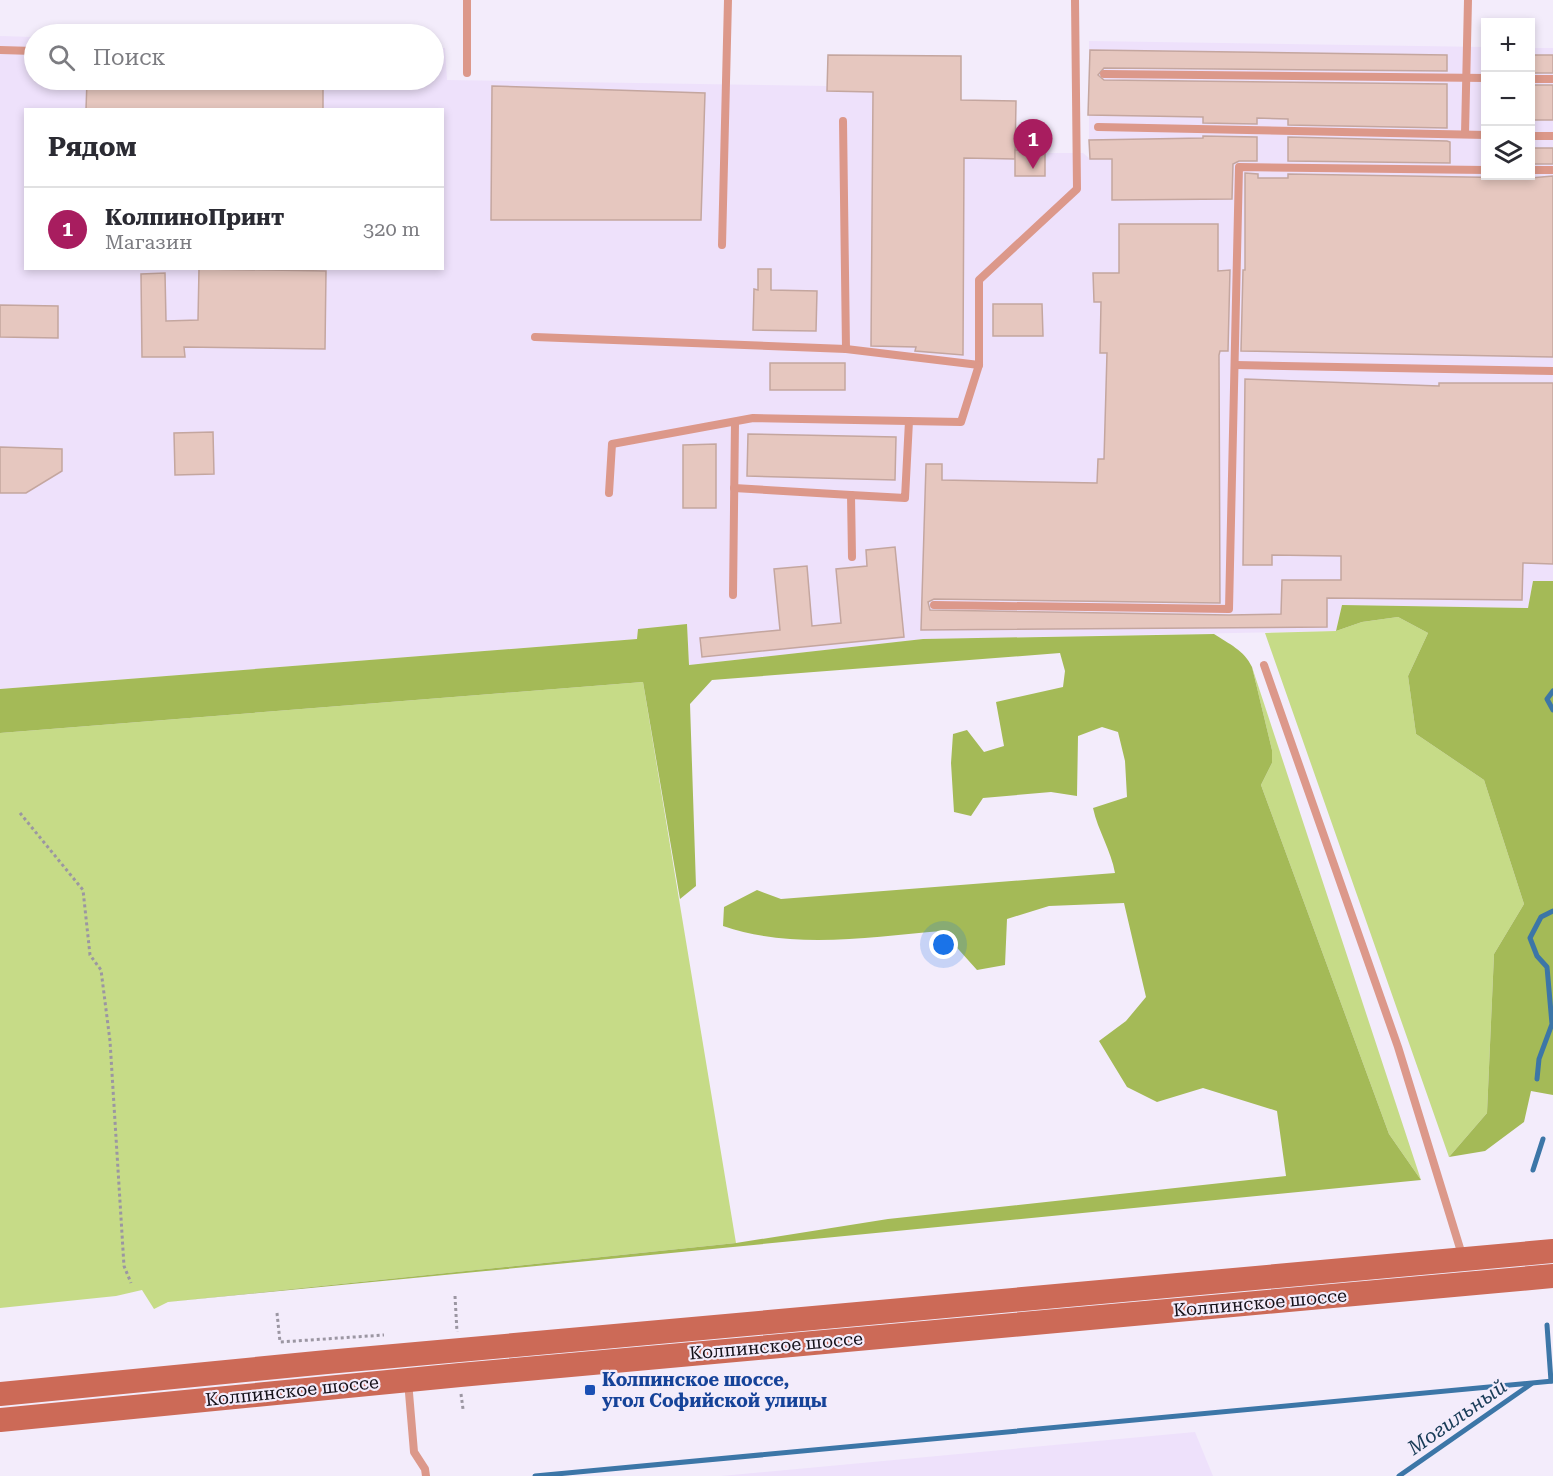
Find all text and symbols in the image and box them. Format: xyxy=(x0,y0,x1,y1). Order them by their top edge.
map controls xyxy=(1481,18,1535,180)
button: + xyxy=(1481,18,1535,72)
search box xyxy=(24,24,444,90)
icon: search xyxy=(45,41,78,74)
text: Поиск xyxy=(93,45,165,70)
button: − xyxy=(1481,72,1535,126)
pin: 1 xyxy=(1014,120,1052,169)
button: layers xyxy=(1481,126,1535,180)
text: Рядом xyxy=(48,132,137,162)
text: КолпиноПринт xyxy=(105,205,284,230)
text: 1 xyxy=(62,217,73,241)
text: 320 m xyxy=(363,217,420,241)
text: Магазин xyxy=(105,230,192,254)
your location xyxy=(929,930,958,959)
street label: Колпинское шоссе xyxy=(1172,1284,1348,1321)
street label: Колпинское шоссе xyxy=(688,1327,864,1364)
place label: Колпинское шоссе, угол Софийской улицы xyxy=(602,1369,827,1411)
street label: Колпинское шоссе xyxy=(204,1371,380,1410)
water label: Могильный xyxy=(1402,1374,1511,1460)
marker: Колпинское шоссе, угол Софийской улицы xyxy=(583,1383,597,1397)

